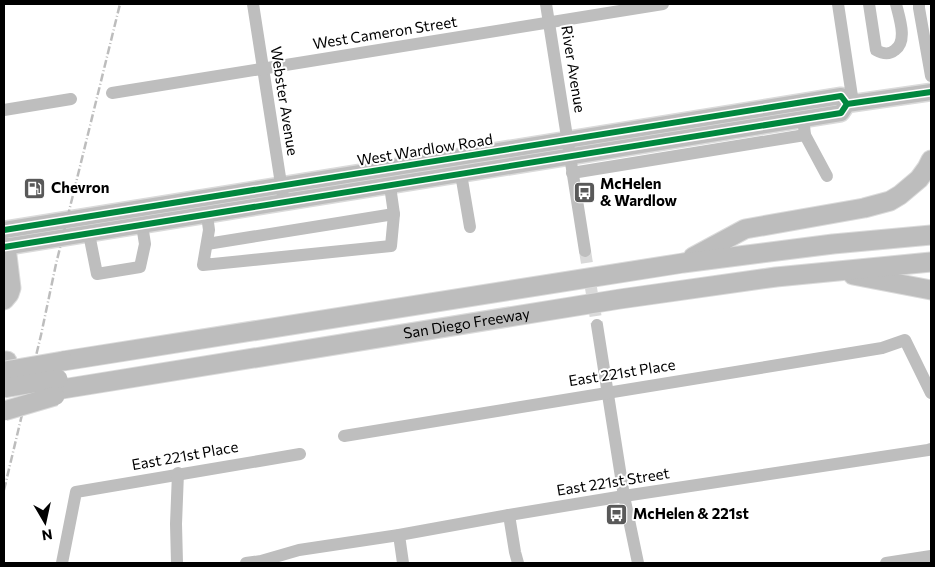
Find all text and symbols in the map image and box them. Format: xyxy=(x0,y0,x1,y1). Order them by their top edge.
street label: West Cameron Street xyxy=(312,12,458,52)
street label: River Avenue xyxy=(558,24,590,114)
street label: Webster Avenue xyxy=(267,45,303,157)
street label: West Wardlow Road xyxy=(356,129,494,169)
place label: McHelen & Wardlow xyxy=(600,174,678,209)
fuel station icon: Chevron xyxy=(23,176,47,200)
place label: Chevron xyxy=(51,178,109,196)
bus stop icon: McHelen & Wardlow xyxy=(572,181,596,205)
street label: San Diego Freeway xyxy=(402,304,531,342)
street label: East 221st Place xyxy=(567,355,677,389)
street label: East 221st Place xyxy=(130,437,240,473)
street label: East 221st Street xyxy=(555,463,670,499)
north arrow xyxy=(20,497,70,547)
bus stop icon: McHelen & 221st xyxy=(605,502,629,526)
place label: McHelen & 221st xyxy=(633,504,749,522)
text: N xyxy=(41,526,54,545)

